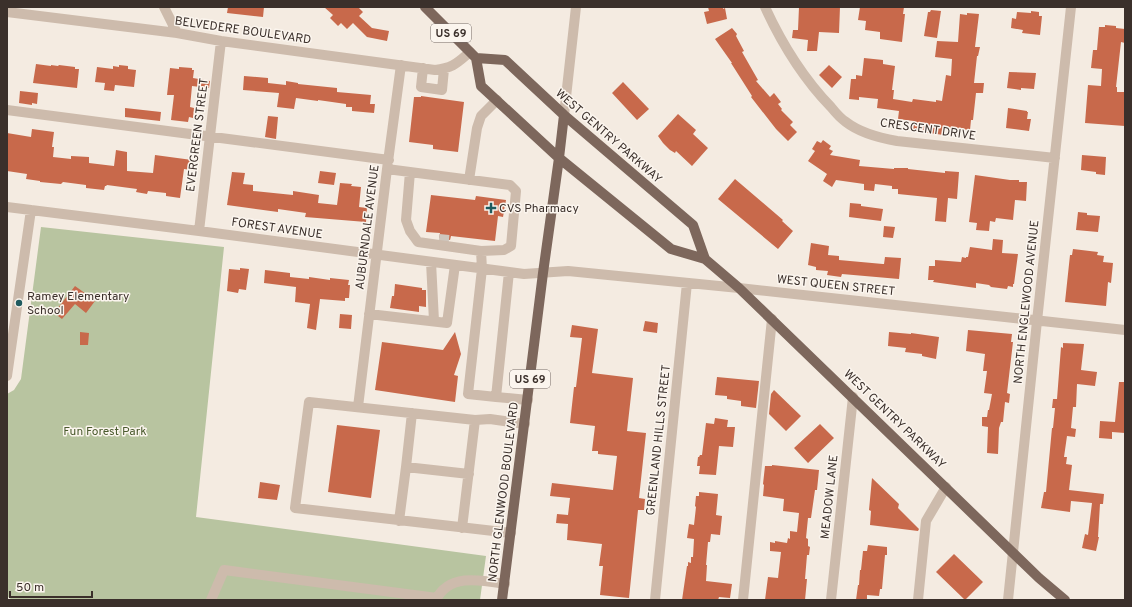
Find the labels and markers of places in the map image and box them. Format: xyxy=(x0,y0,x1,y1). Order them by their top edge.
place label: CVS Pharmacy xyxy=(499,201,579,217)
marker: CVS Pharmacy xyxy=(486,203,496,213)
place label: Ramey Elementary School xyxy=(27,289,129,319)
marker: Ramey Elementary School xyxy=(14,298,24,308)

